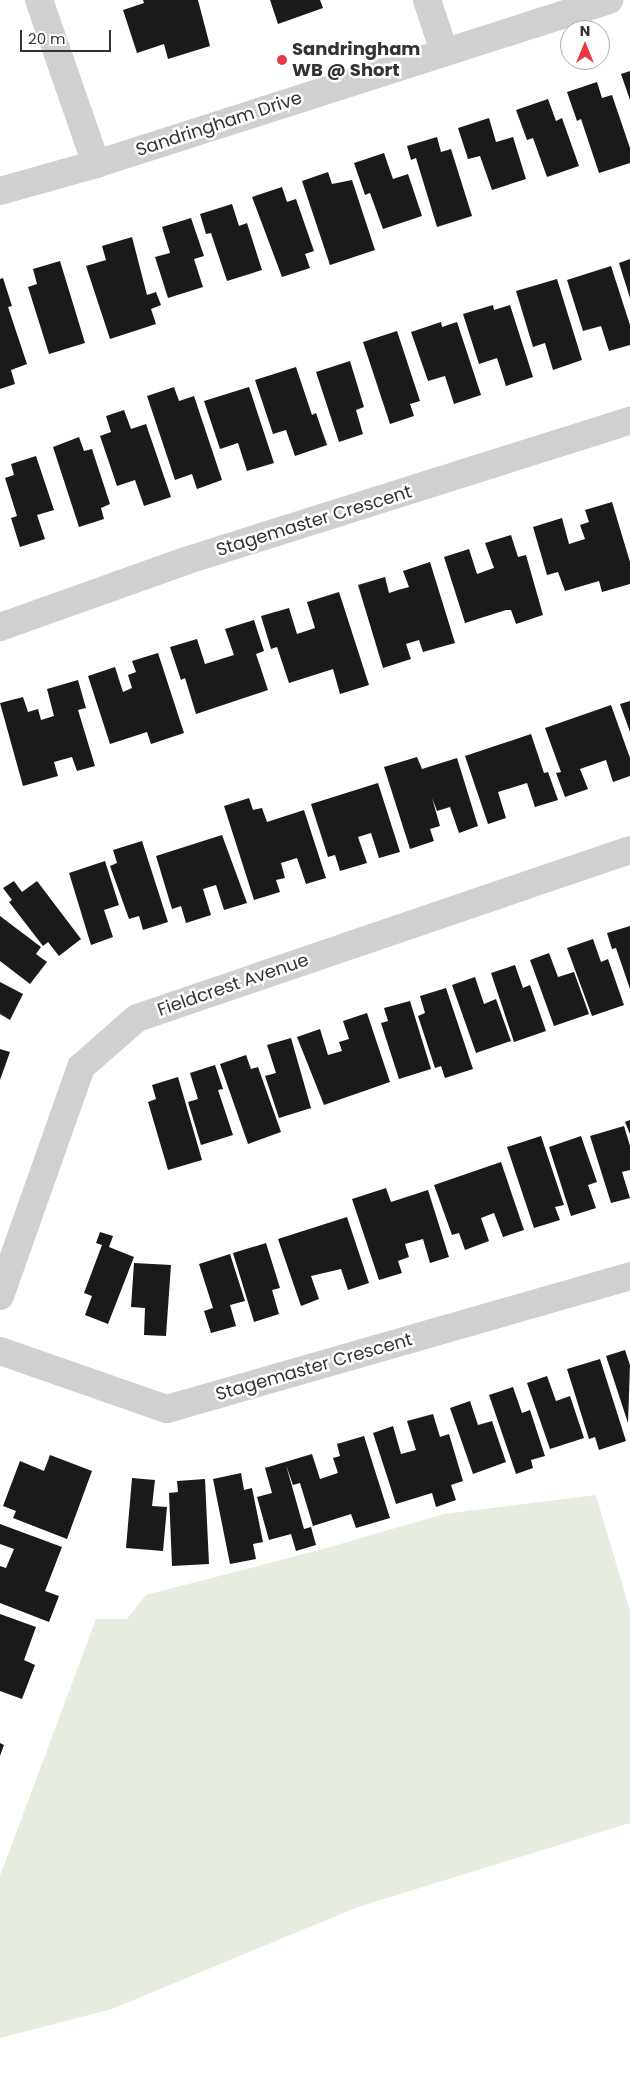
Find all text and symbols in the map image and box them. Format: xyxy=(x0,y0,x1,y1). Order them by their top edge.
scale bar xyxy=(22,20,114,52)
north arrow xyxy=(560,20,610,70)
text: N xyxy=(580,21,590,41)
text: 20 m xyxy=(28,28,66,49)
place label: Sandringham WB @ Short xyxy=(292,39,420,82)
marker: Sandringham WB @ Short xyxy=(276,54,288,66)
street label: Sandringham Drive xyxy=(133,87,305,161)
street label: Stagemaster Crescent xyxy=(214,481,414,561)
street label: Fieldcrest Avenue xyxy=(155,949,311,1021)
street label: Stagemaster Crescent xyxy=(213,1329,415,1405)

